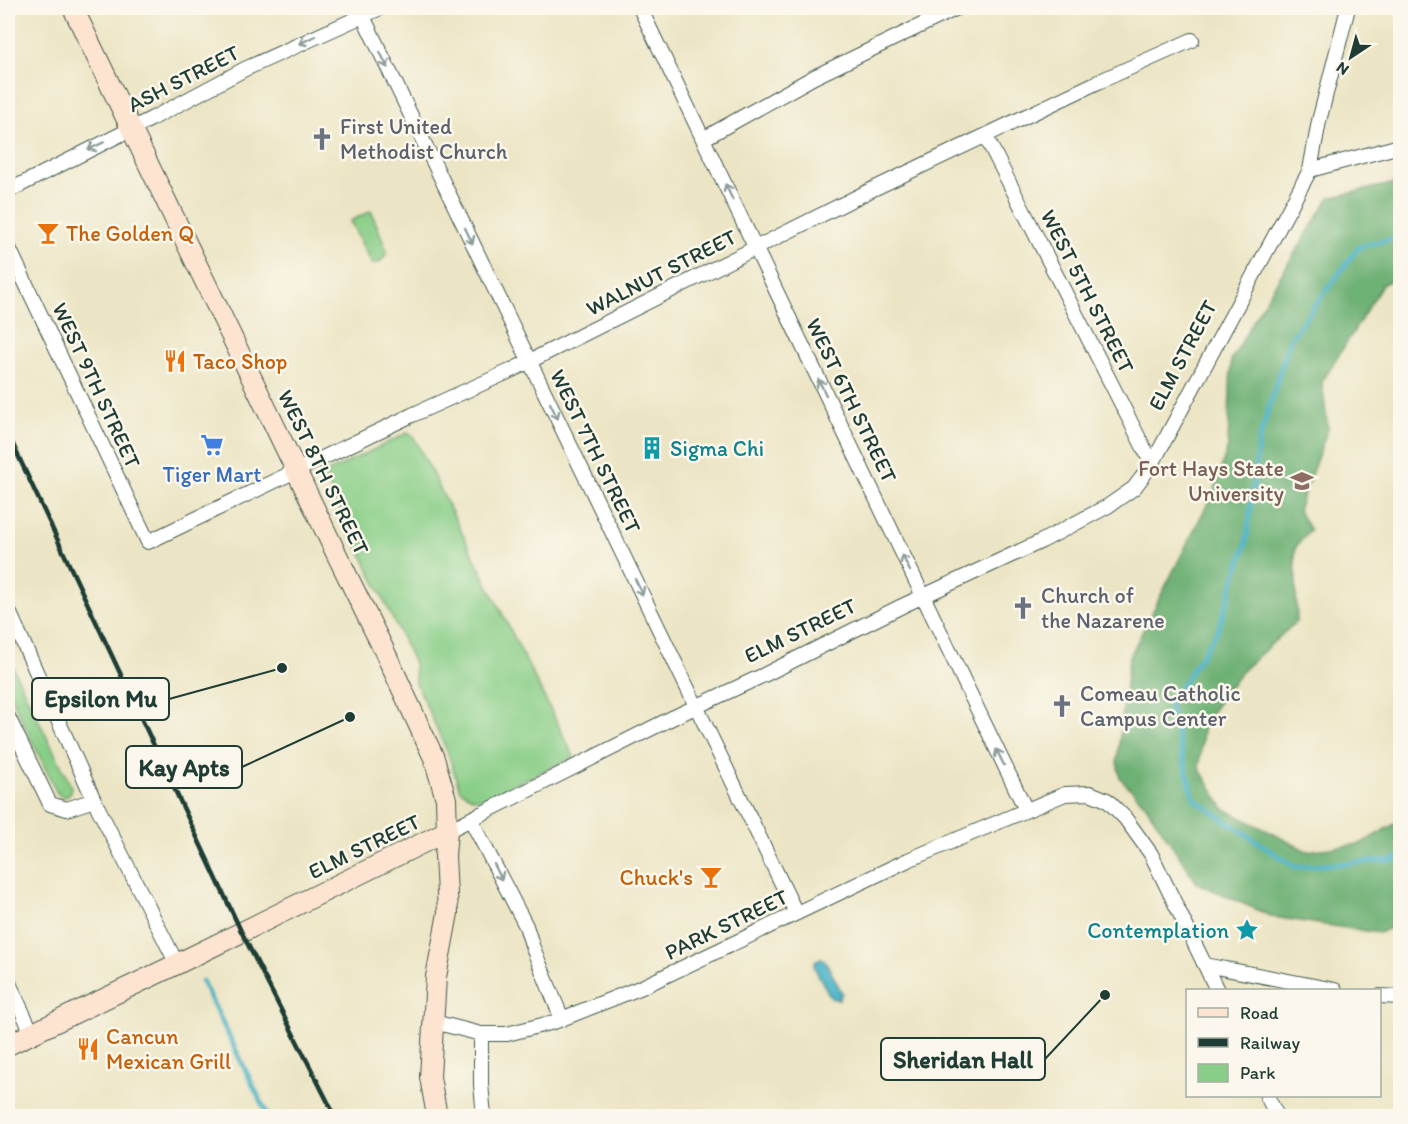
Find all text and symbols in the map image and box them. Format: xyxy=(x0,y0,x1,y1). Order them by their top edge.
north arrow xyxy=(1321,27,1381,87)
one-way arrow xyxy=(299,35,317,47)
street label: ASH STREET xyxy=(123,38,244,118)
one-way arrow xyxy=(379,51,391,69)
text: N xyxy=(1333,58,1352,80)
place label: First United Methodist Church xyxy=(340,113,508,165)
church icon: First United Methodist Church xyxy=(309,126,335,152)
one-way arrow xyxy=(87,141,105,153)
one-way arrow xyxy=(722,184,734,202)
street label: WEST 5TH STREET xyxy=(1035,205,1141,378)
bar icon: The Golden Q xyxy=(35,220,61,246)
place label: The Golden Q xyxy=(66,220,194,247)
street label: WALNUT STREET xyxy=(582,223,742,322)
one-way arrow xyxy=(464,226,476,244)
street label: ELM STREET xyxy=(1142,295,1223,415)
street label: WEST 9TH STREET xyxy=(46,298,147,473)
street label: WEST 6TH STREET xyxy=(800,313,903,488)
restaurant icon: Taco Shop xyxy=(162,348,188,374)
place label: Taco Shop xyxy=(193,348,288,375)
street label: WEST 7TH STREET xyxy=(544,365,647,538)
one-way arrow xyxy=(816,378,828,396)
street label: WEST 8TH STREET xyxy=(272,385,375,560)
one-way arrow xyxy=(548,402,560,420)
supermarket icon: Tiger Mart xyxy=(199,432,225,458)
building icon: Sigma Chi xyxy=(639,435,665,461)
place label: Sigma Chi xyxy=(670,435,764,462)
place label: Fort Hays State University xyxy=(1138,455,1285,507)
place label: Tiger Mart xyxy=(162,461,262,488)
school or university icon: Fort Hays State University xyxy=(1289,468,1315,494)
one-way arrow xyxy=(900,554,912,572)
one-way arrow xyxy=(633,578,645,596)
place label: Church of the Nazarene xyxy=(1041,582,1165,634)
street label: ELM STREET xyxy=(740,591,861,669)
church icon: Church of the Nazarene xyxy=(1010,595,1036,621)
callout: Epsilon Mu xyxy=(32,678,169,720)
place label: Comeau Catholic Campus Center xyxy=(1080,680,1241,732)
text: Epsilon Mu xyxy=(45,684,158,714)
church icon: Comeau Catholic Campus Center xyxy=(1049,693,1075,719)
callout: Kay Apts xyxy=(126,746,242,788)
one-way arrow xyxy=(994,749,1006,767)
text: Kay Apts xyxy=(138,753,230,783)
street label: ELM STREET xyxy=(304,807,425,885)
one-way arrow xyxy=(493,862,504,880)
place label: Chuck's xyxy=(620,864,693,891)
bar icon: Chuck's xyxy=(698,864,724,890)
street label: PARK STREET xyxy=(660,883,793,966)
place label: Contemplation xyxy=(1087,917,1230,944)
place icon: Contemplation xyxy=(1234,917,1260,943)
legend xyxy=(1186,989,1381,1097)
text: Road xyxy=(1240,1002,1279,1024)
place label: Cancun Mexican Grill xyxy=(106,1023,231,1075)
text: Railway xyxy=(1240,1032,1301,1054)
restaurant icon: Cancun Mexican Grill xyxy=(75,1036,101,1062)
callout: Sheridan Hall xyxy=(881,1038,1045,1080)
text: Sheridan Hall xyxy=(893,1045,1033,1074)
text: Park xyxy=(1240,1062,1275,1084)

